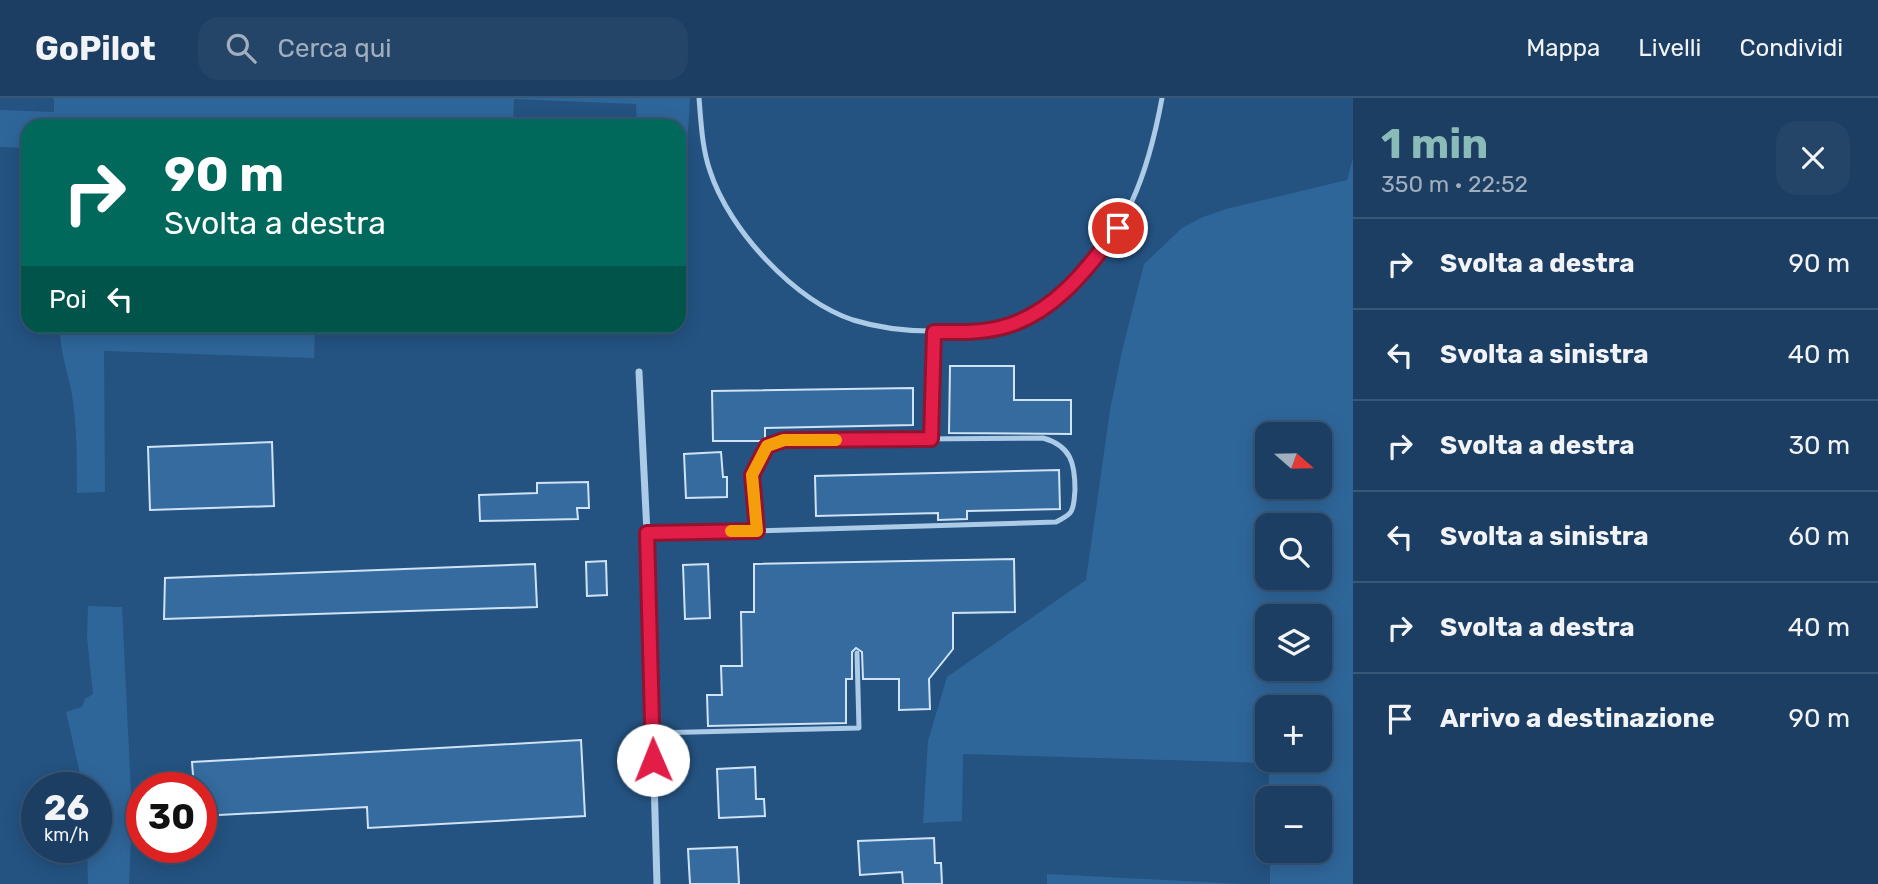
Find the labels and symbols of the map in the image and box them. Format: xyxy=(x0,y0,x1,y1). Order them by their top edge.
pin xyxy=(1088,198,1148,258)
north arrow xyxy=(1255,422,1332,499)
position arrow xyxy=(616,723,690,797)
speed limit sign: 30 xyxy=(126,772,217,863)

